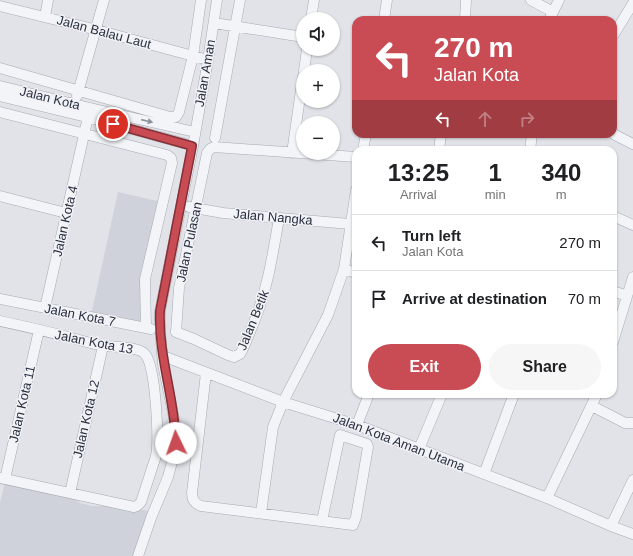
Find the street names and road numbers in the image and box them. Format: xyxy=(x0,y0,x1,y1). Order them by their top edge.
street label: Jalan Balau Laut xyxy=(55,12,153,52)
street label: Jalan Aman xyxy=(192,38,218,108)
street label: Jalan Kota xyxy=(18,83,82,113)
street label: Jalan Kota 4 xyxy=(50,184,80,258)
street label: Jalan Pulasan xyxy=(173,200,205,284)
street label: Jalan Nangka xyxy=(233,206,314,228)
street label: Jalan Betik xyxy=(234,287,272,352)
street label: Jalan Kota 7 xyxy=(43,301,117,329)
street label: Jalan Kota 13 xyxy=(54,327,134,357)
street label: Jalan Kota 11 xyxy=(6,364,38,444)
street label: Jalan Kota 12 xyxy=(70,379,102,459)
street label: Jalan Kota Aman Utama xyxy=(331,410,468,474)

